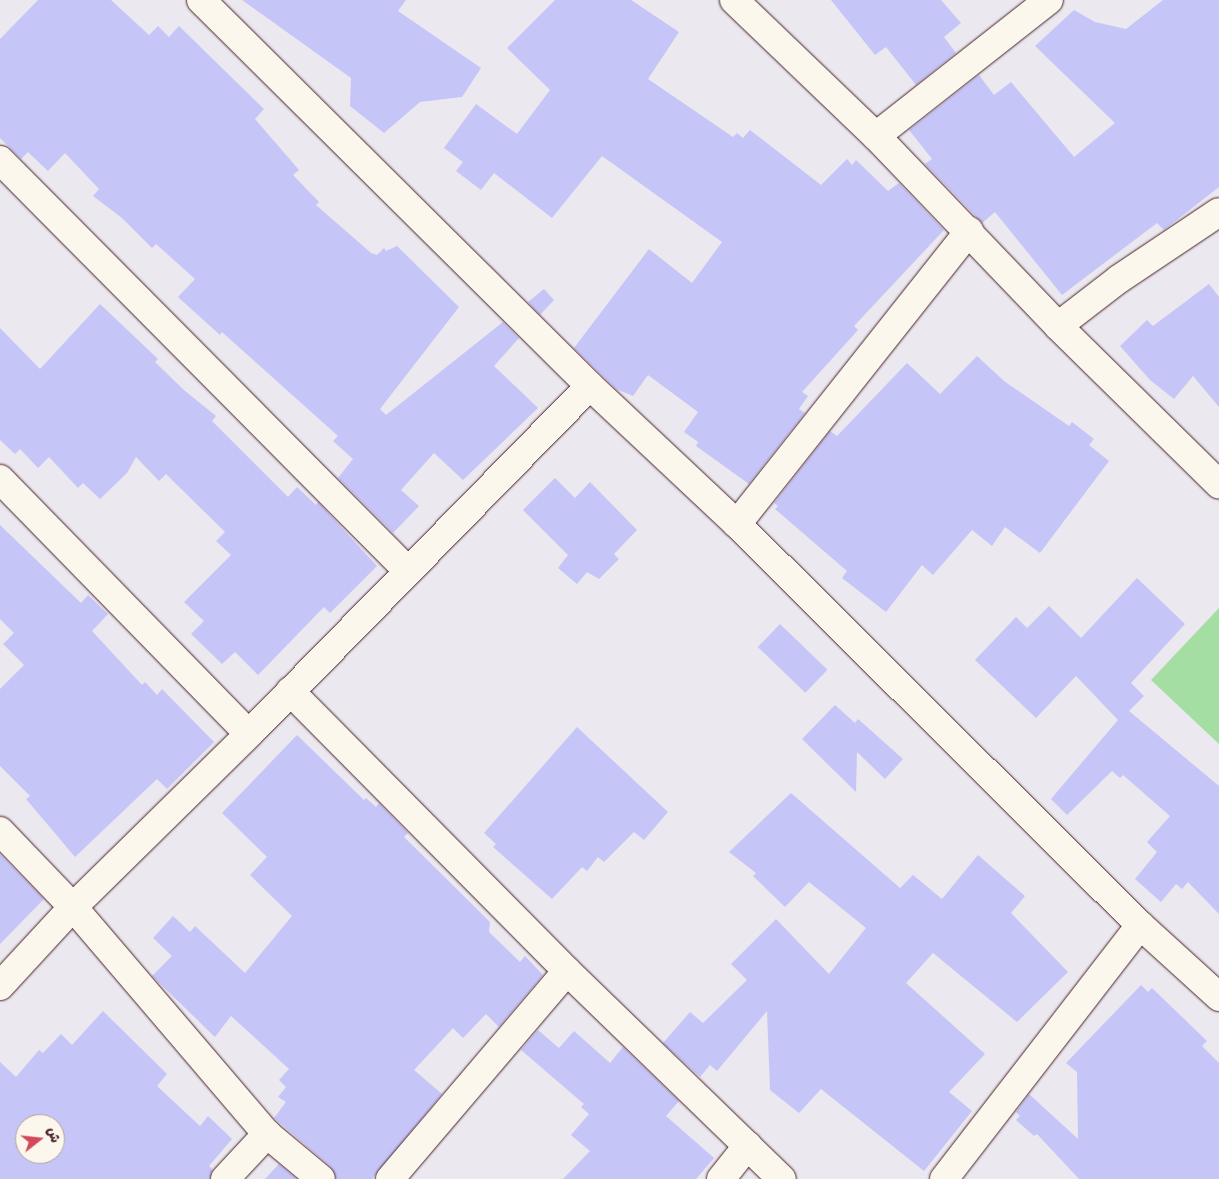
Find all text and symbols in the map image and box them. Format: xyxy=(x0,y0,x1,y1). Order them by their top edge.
north arrow xyxy=(15,1114,65,1164)
text: ش xyxy=(40,1124,68,1146)

